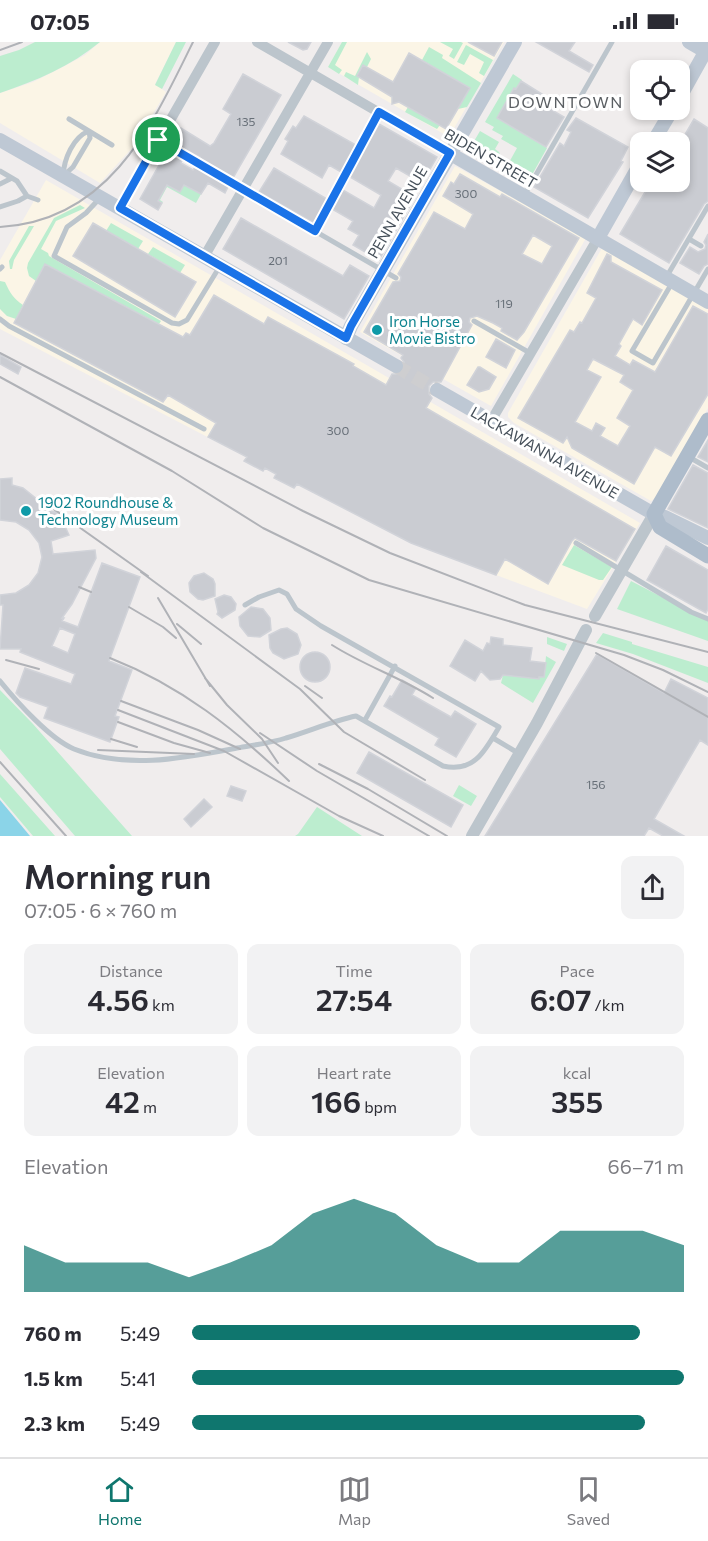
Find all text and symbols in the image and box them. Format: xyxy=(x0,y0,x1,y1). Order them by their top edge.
text: 07:05 xyxy=(30,8,90,35)
map controls xyxy=(630,60,690,192)
button: locate xyxy=(630,60,690,120)
district label: DOWNTOWN xyxy=(508,92,624,111)
pin xyxy=(132,114,183,165)
house number: 135 xyxy=(237,114,256,128)
icon: arrive xyxy=(141,123,174,156)
street label: BIDEN STREET xyxy=(442,124,541,192)
button: layers xyxy=(630,132,690,192)
street label: PENN AVENUE xyxy=(363,163,431,261)
house number: 300 xyxy=(455,186,477,200)
house number: 201 xyxy=(268,253,288,267)
house number: 119 xyxy=(495,296,513,310)
place label: Iron Horse Movie Bistro xyxy=(389,312,476,347)
marker: Iron Horse Movie Bistro xyxy=(370,323,384,337)
street label: LACKAWANNA AVENUE xyxy=(468,402,622,502)
house number: 300 xyxy=(327,423,349,437)
place label: 1902 Roundhouse & Technology Museum xyxy=(38,493,178,528)
marker: 1902 Roundhouse & Technology Museum xyxy=(19,504,33,518)
house number: 156 xyxy=(586,777,606,791)
text: Morning run xyxy=(24,855,211,896)
button: share xyxy=(621,856,684,919)
text: 07:05 · 6 × 760 m xyxy=(24,898,177,922)
text: Distance xyxy=(99,961,163,980)
text: Time xyxy=(336,961,372,980)
text: Pace xyxy=(560,961,594,980)
text: 4.56 xyxy=(87,980,149,1017)
text: 27:54 xyxy=(316,980,392,1017)
text: 6:07 xyxy=(530,980,592,1017)
text: km xyxy=(149,995,175,1014)
text: /km xyxy=(592,995,624,1014)
text: Elevation xyxy=(97,1063,165,1082)
text: Heart rate xyxy=(317,1063,391,1082)
text: kcal xyxy=(563,1063,591,1082)
text: 42 xyxy=(105,1082,140,1119)
text: 166 xyxy=(311,1082,361,1119)
text: 355 xyxy=(551,1082,603,1119)
text: m xyxy=(140,1097,157,1116)
text: bpm xyxy=(361,1097,397,1116)
text: Elevation xyxy=(24,1154,109,1178)
text: 66–71 m xyxy=(608,1154,684,1178)
text: 760 m xyxy=(24,1321,82,1345)
text: 5:49 xyxy=(120,1321,160,1345)
text: 1.5 km xyxy=(24,1366,83,1390)
text: 5:41 xyxy=(120,1366,156,1390)
text: 2.3 km xyxy=(24,1411,85,1435)
text: 5:49 xyxy=(120,1411,160,1435)
tab: Home xyxy=(98,1473,142,1528)
tab: Map xyxy=(338,1473,371,1528)
tab: Saved xyxy=(567,1473,610,1528)

